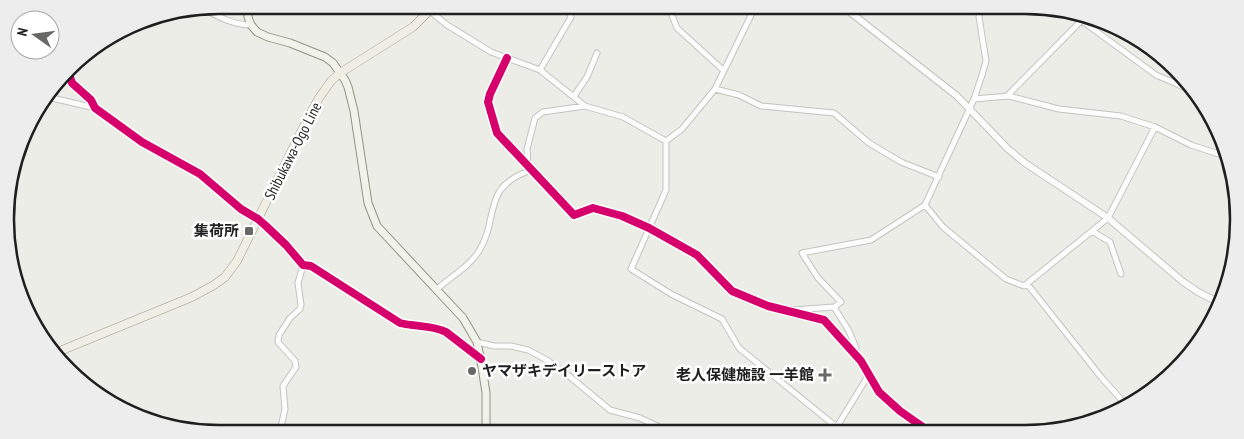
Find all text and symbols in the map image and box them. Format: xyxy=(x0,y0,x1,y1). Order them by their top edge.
north arrow xyxy=(10,10,60,60)
text: N xyxy=(13,26,32,38)
street label: Shibukawa-Ogo Line xyxy=(260,99,325,203)
place label: 集荷所 xyxy=(193,221,239,240)
marker: 集荷所 xyxy=(243,225,255,237)
place label: ヤマザキデイリーストア xyxy=(482,361,646,380)
marker: ヤマザキデイリーストア xyxy=(466,365,478,377)
place label: 老人保健施設 一羊館 xyxy=(676,365,814,384)
marker: 老人保健施設 一羊館 xyxy=(818,368,832,382)

